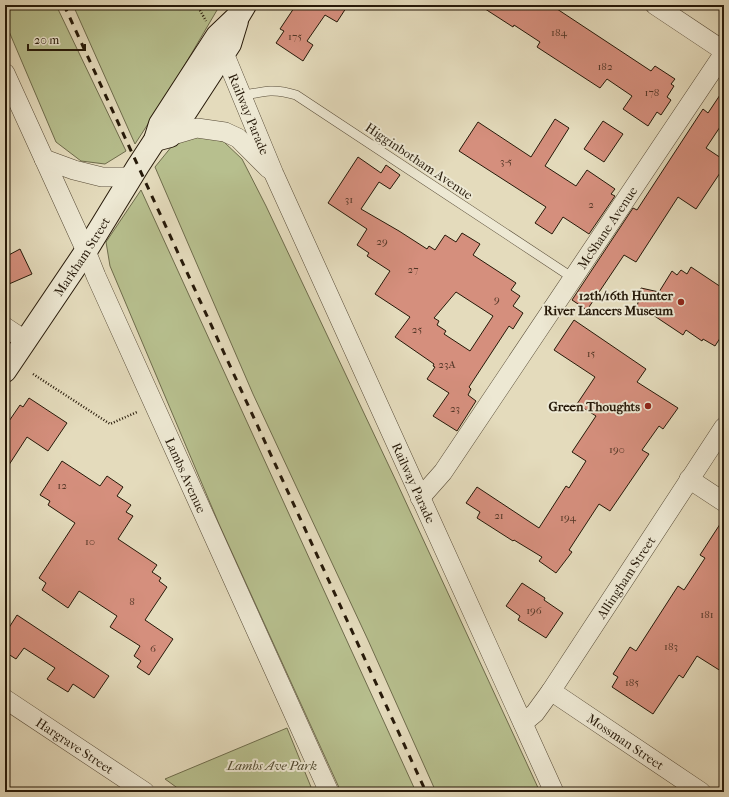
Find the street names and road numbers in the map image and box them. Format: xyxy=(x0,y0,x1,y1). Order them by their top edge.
street label: Railway Parade xyxy=(226,71,273,158)
street label: Higginbotham Avenue xyxy=(362,119,476,203)
street label: McShane Avenue xyxy=(574,183,640,272)
street label: Markham Street xyxy=(50,214,113,299)
street label: Lambs Avenue xyxy=(162,435,210,516)
street label: Railway Parade xyxy=(389,440,439,526)
street label: Allingham Street xyxy=(593,533,658,622)
street label: Mossman Street xyxy=(584,710,667,773)
street label: Hargrave Street xyxy=(33,714,117,777)

